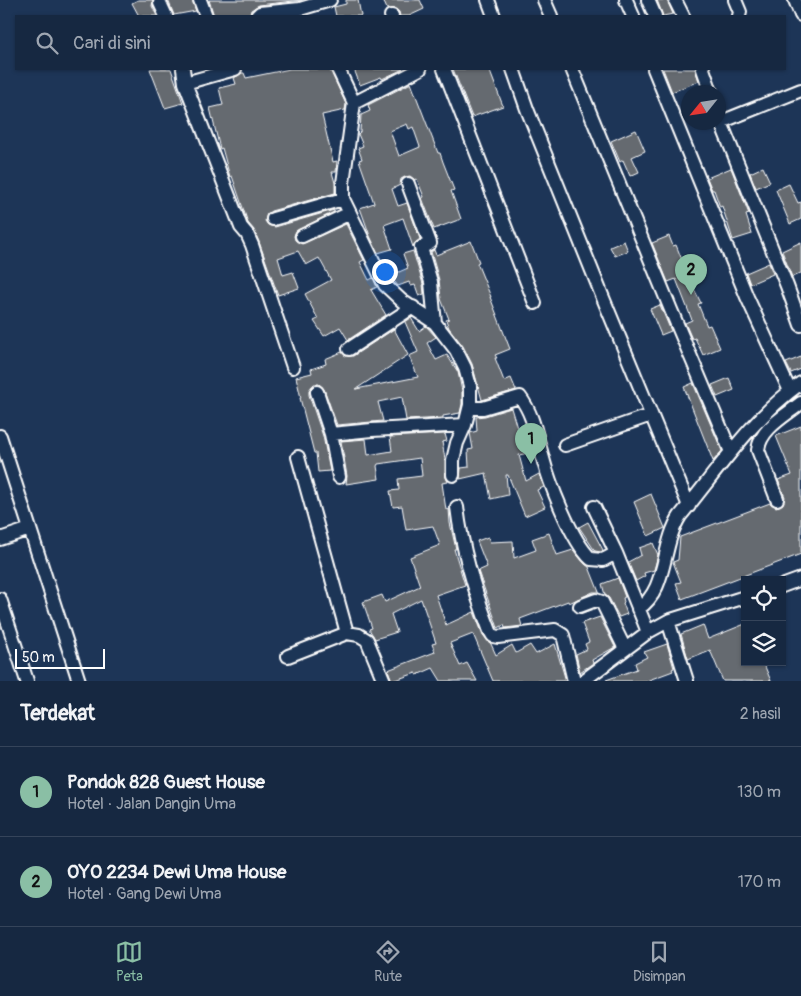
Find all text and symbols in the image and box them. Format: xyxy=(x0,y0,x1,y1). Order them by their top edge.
search box xyxy=(15,15,786,70)
icon: search xyxy=(33,29,61,57)
text: Cari di sini xyxy=(73,31,150,55)
north arrow xyxy=(681,85,726,130)
pin: 2 xyxy=(675,254,707,295)
your location xyxy=(372,259,398,285)
pin: 1 xyxy=(515,423,547,464)
map controls xyxy=(741,576,786,666)
button: locate xyxy=(741,576,786,621)
button: layers xyxy=(741,621,786,666)
scale bar xyxy=(15,646,105,669)
text: 50 m xyxy=(22,649,55,666)
text: Terdekat xyxy=(20,700,95,727)
text: 2 hasil xyxy=(740,704,781,724)
text: Pondok 828 Guest House xyxy=(67,770,265,794)
text: 1 xyxy=(33,782,39,802)
text: 130 m xyxy=(737,782,781,802)
text: Hotel · Jalan Dangin Uma xyxy=(67,794,236,814)
text: OYO 2234 Dewi Uma House xyxy=(67,860,286,884)
text: 2 xyxy=(32,872,40,892)
text: 170 m xyxy=(738,872,781,892)
text: Hotel · Gang Dewi Uma xyxy=(67,884,221,904)
tab: Peta xyxy=(115,938,143,985)
tab: Rute xyxy=(374,938,402,985)
tab: Disimpan xyxy=(633,938,686,985)

